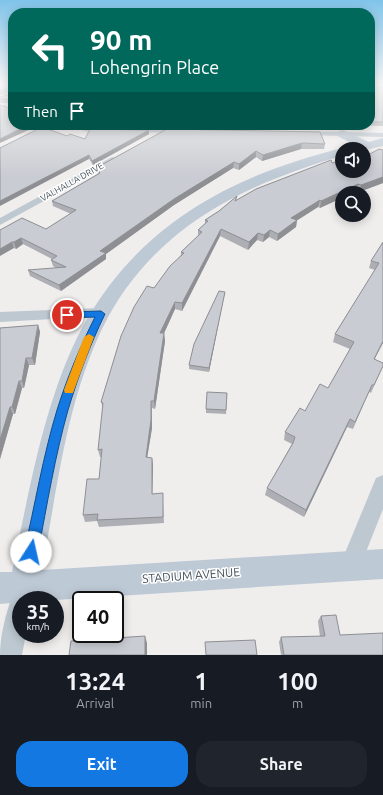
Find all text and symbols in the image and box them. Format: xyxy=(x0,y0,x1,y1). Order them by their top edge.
icon: left xyxy=(24,24,76,76)
text: 90 m xyxy=(90,24,152,55)
text: Lohengrin Place xyxy=(90,57,219,77)
icon: arrive xyxy=(66,100,88,122)
text: Then xyxy=(24,103,58,120)
map controls xyxy=(335,142,371,222)
button: sound xyxy=(335,142,371,178)
street label: VALHALLA DRIVE xyxy=(39,161,105,203)
button: search xyxy=(335,186,371,222)
pin xyxy=(50,298,84,332)
icon: arrive xyxy=(56,304,78,326)
position arrow xyxy=(10,531,52,573)
street label: STADIUM AVENUE xyxy=(142,565,241,585)
speed limit sign: 40 xyxy=(72,591,124,643)
text: 35 xyxy=(27,600,49,623)
text: km/h xyxy=(26,621,50,632)
text: 13:24 xyxy=(65,668,125,695)
text: 1 xyxy=(194,668,208,695)
text: 100 xyxy=(277,668,318,695)
text: Arrival xyxy=(76,696,114,710)
text: min xyxy=(190,696,212,710)
text: m xyxy=(292,696,303,710)
button: Exit xyxy=(16,741,188,787)
button: Share xyxy=(196,741,367,787)

